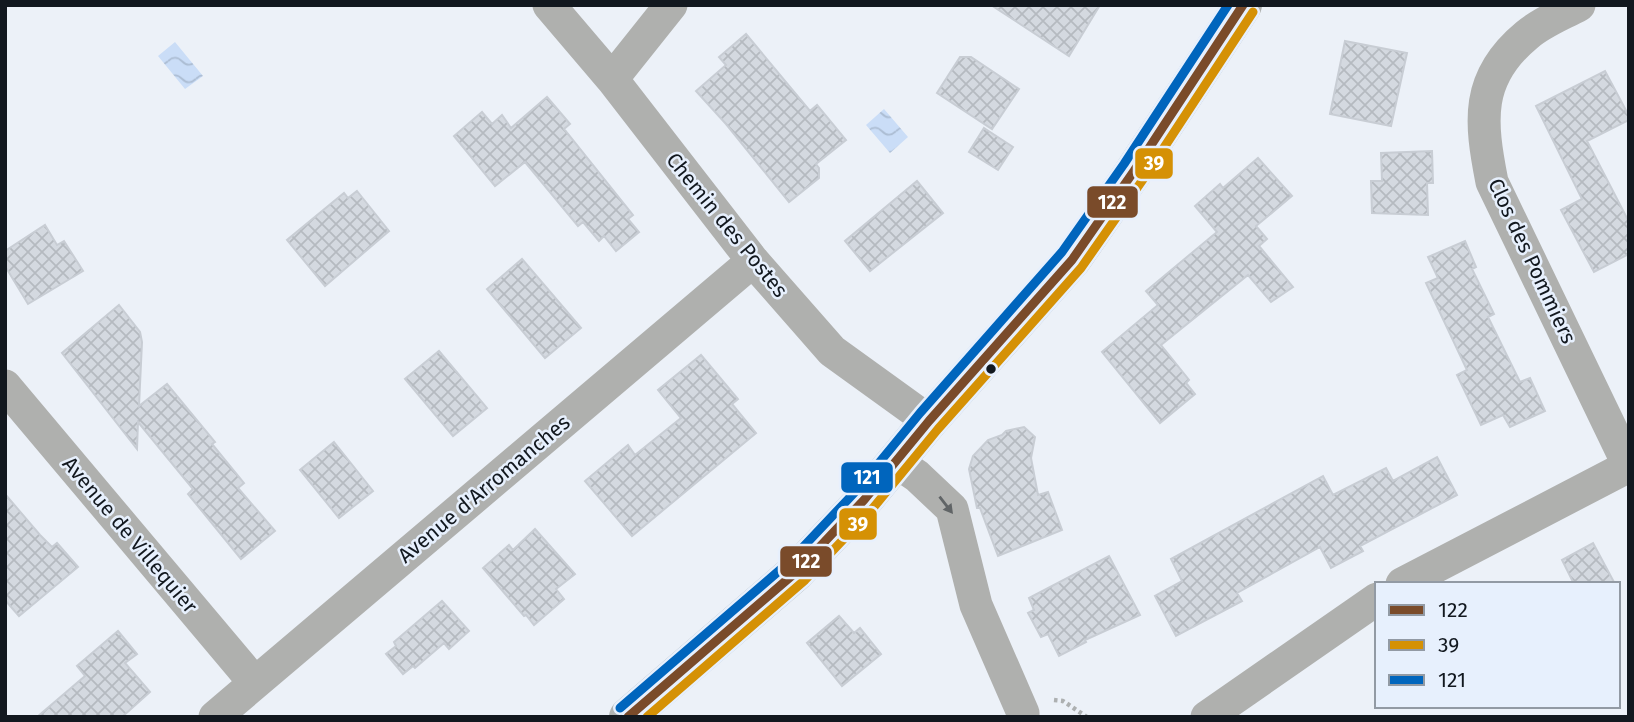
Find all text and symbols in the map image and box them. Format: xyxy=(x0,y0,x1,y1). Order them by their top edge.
street label: Chemin des Postes xyxy=(661,147,793,303)
line badge: 39 xyxy=(1134,147,1174,180)
text: 39 xyxy=(1143,152,1165,175)
street label: Clos des Pommiers xyxy=(1482,174,1582,348)
line badge: 122 xyxy=(1086,185,1139,219)
text: 122 xyxy=(1098,191,1126,214)
unlabelled marker xyxy=(984,362,998,376)
street label: Avenue d'Arromanches xyxy=(393,409,576,569)
street label: Avenue de Villequier xyxy=(57,451,203,619)
line badge: 121 xyxy=(840,461,894,494)
text: 121 xyxy=(853,466,881,489)
one-way arrow xyxy=(939,495,954,513)
line badge: 39 xyxy=(838,507,878,541)
text: 39 xyxy=(847,513,869,536)
line badge: 122 xyxy=(779,545,833,578)
text: 122 xyxy=(792,550,820,573)
legend xyxy=(1375,582,1620,708)
text: 122 xyxy=(1438,597,1468,623)
text: 39 xyxy=(1438,632,1459,658)
text: 121 xyxy=(1438,667,1466,693)

